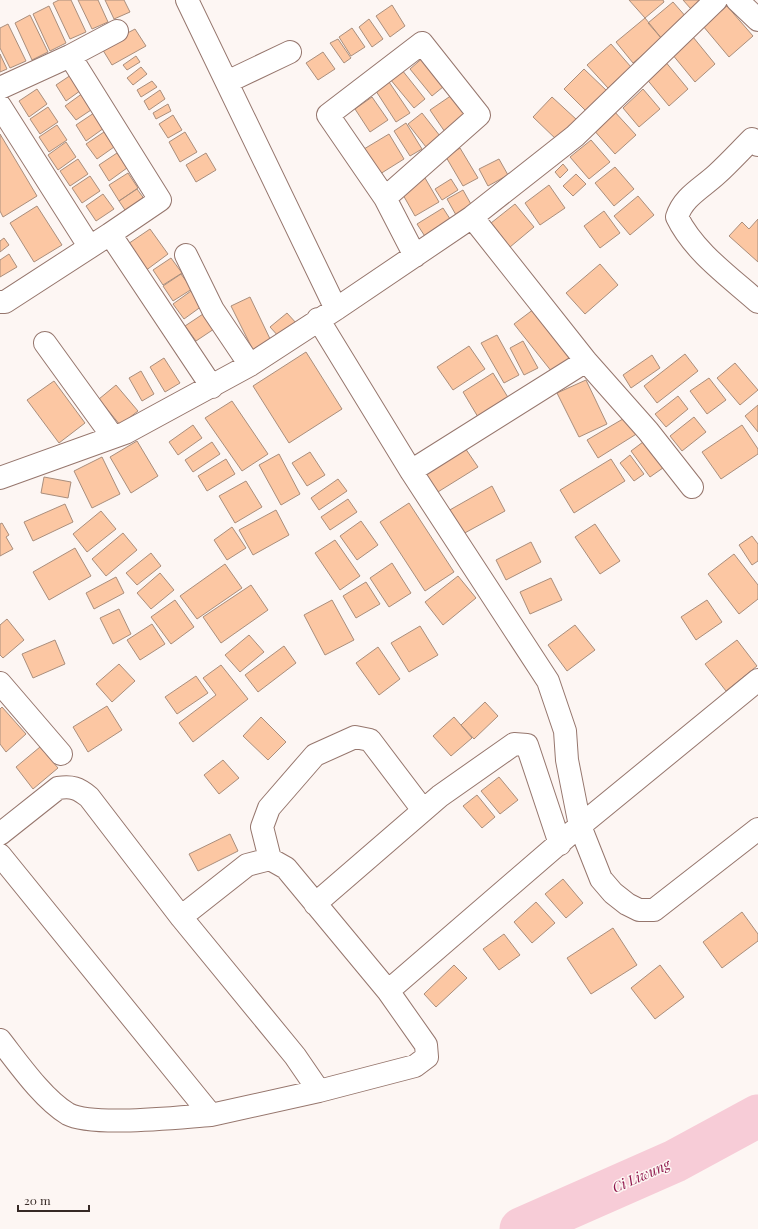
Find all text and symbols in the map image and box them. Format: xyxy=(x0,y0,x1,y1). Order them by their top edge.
water label: Ci Liwung xyxy=(609,1154,674,1197)
scale bar xyxy=(18,1187,89,1213)
text: 20 m xyxy=(24,1192,51,1208)

